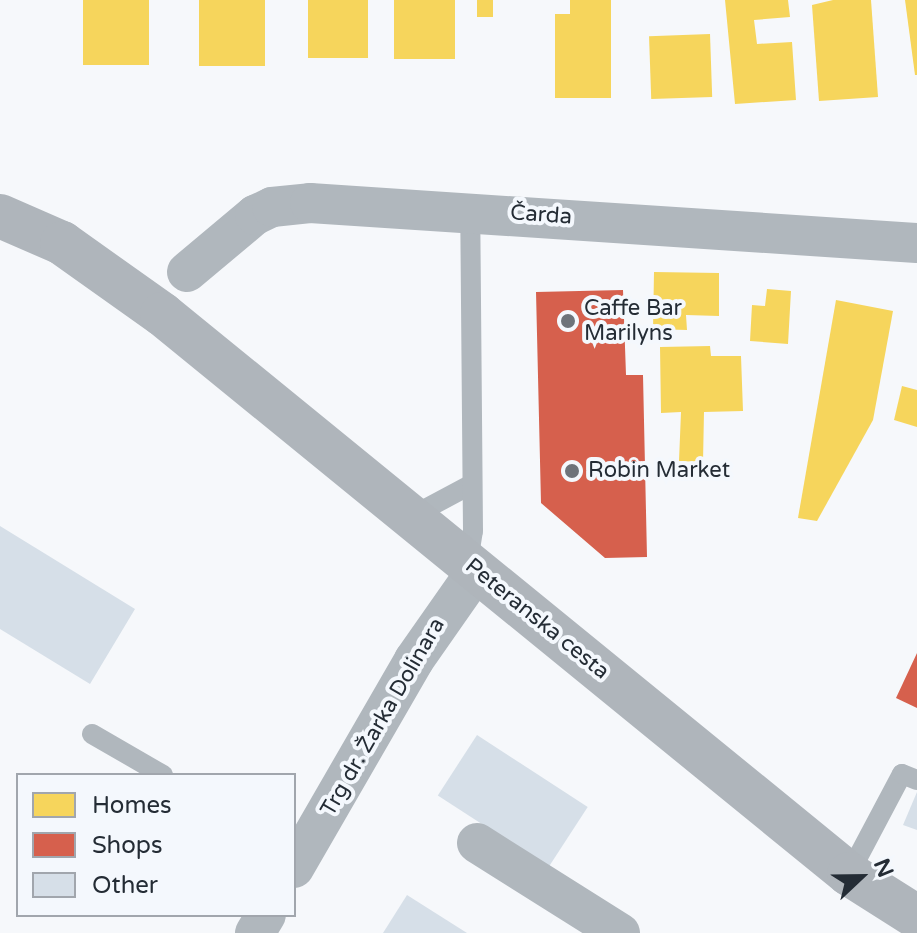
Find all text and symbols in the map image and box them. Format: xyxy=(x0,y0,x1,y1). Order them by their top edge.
street label: Čarda xyxy=(509,200,573,230)
place label: Caffe Bar Marilyns xyxy=(584,295,682,346)
marker: Caffe Bar Marilyns xyxy=(559,312,577,330)
place label: Robin Market xyxy=(588,458,730,484)
marker: Robin Market xyxy=(563,462,581,480)
street label: Peteranska cesta xyxy=(460,553,614,685)
street label: Trg dr. Žarka Dolinara xyxy=(315,613,451,821)
legend xyxy=(16,773,296,917)
text: Homes xyxy=(92,791,172,820)
text: Shops xyxy=(92,831,162,860)
north arrow xyxy=(821,837,901,917)
text: N xyxy=(868,855,899,881)
text: Other xyxy=(92,871,158,900)

